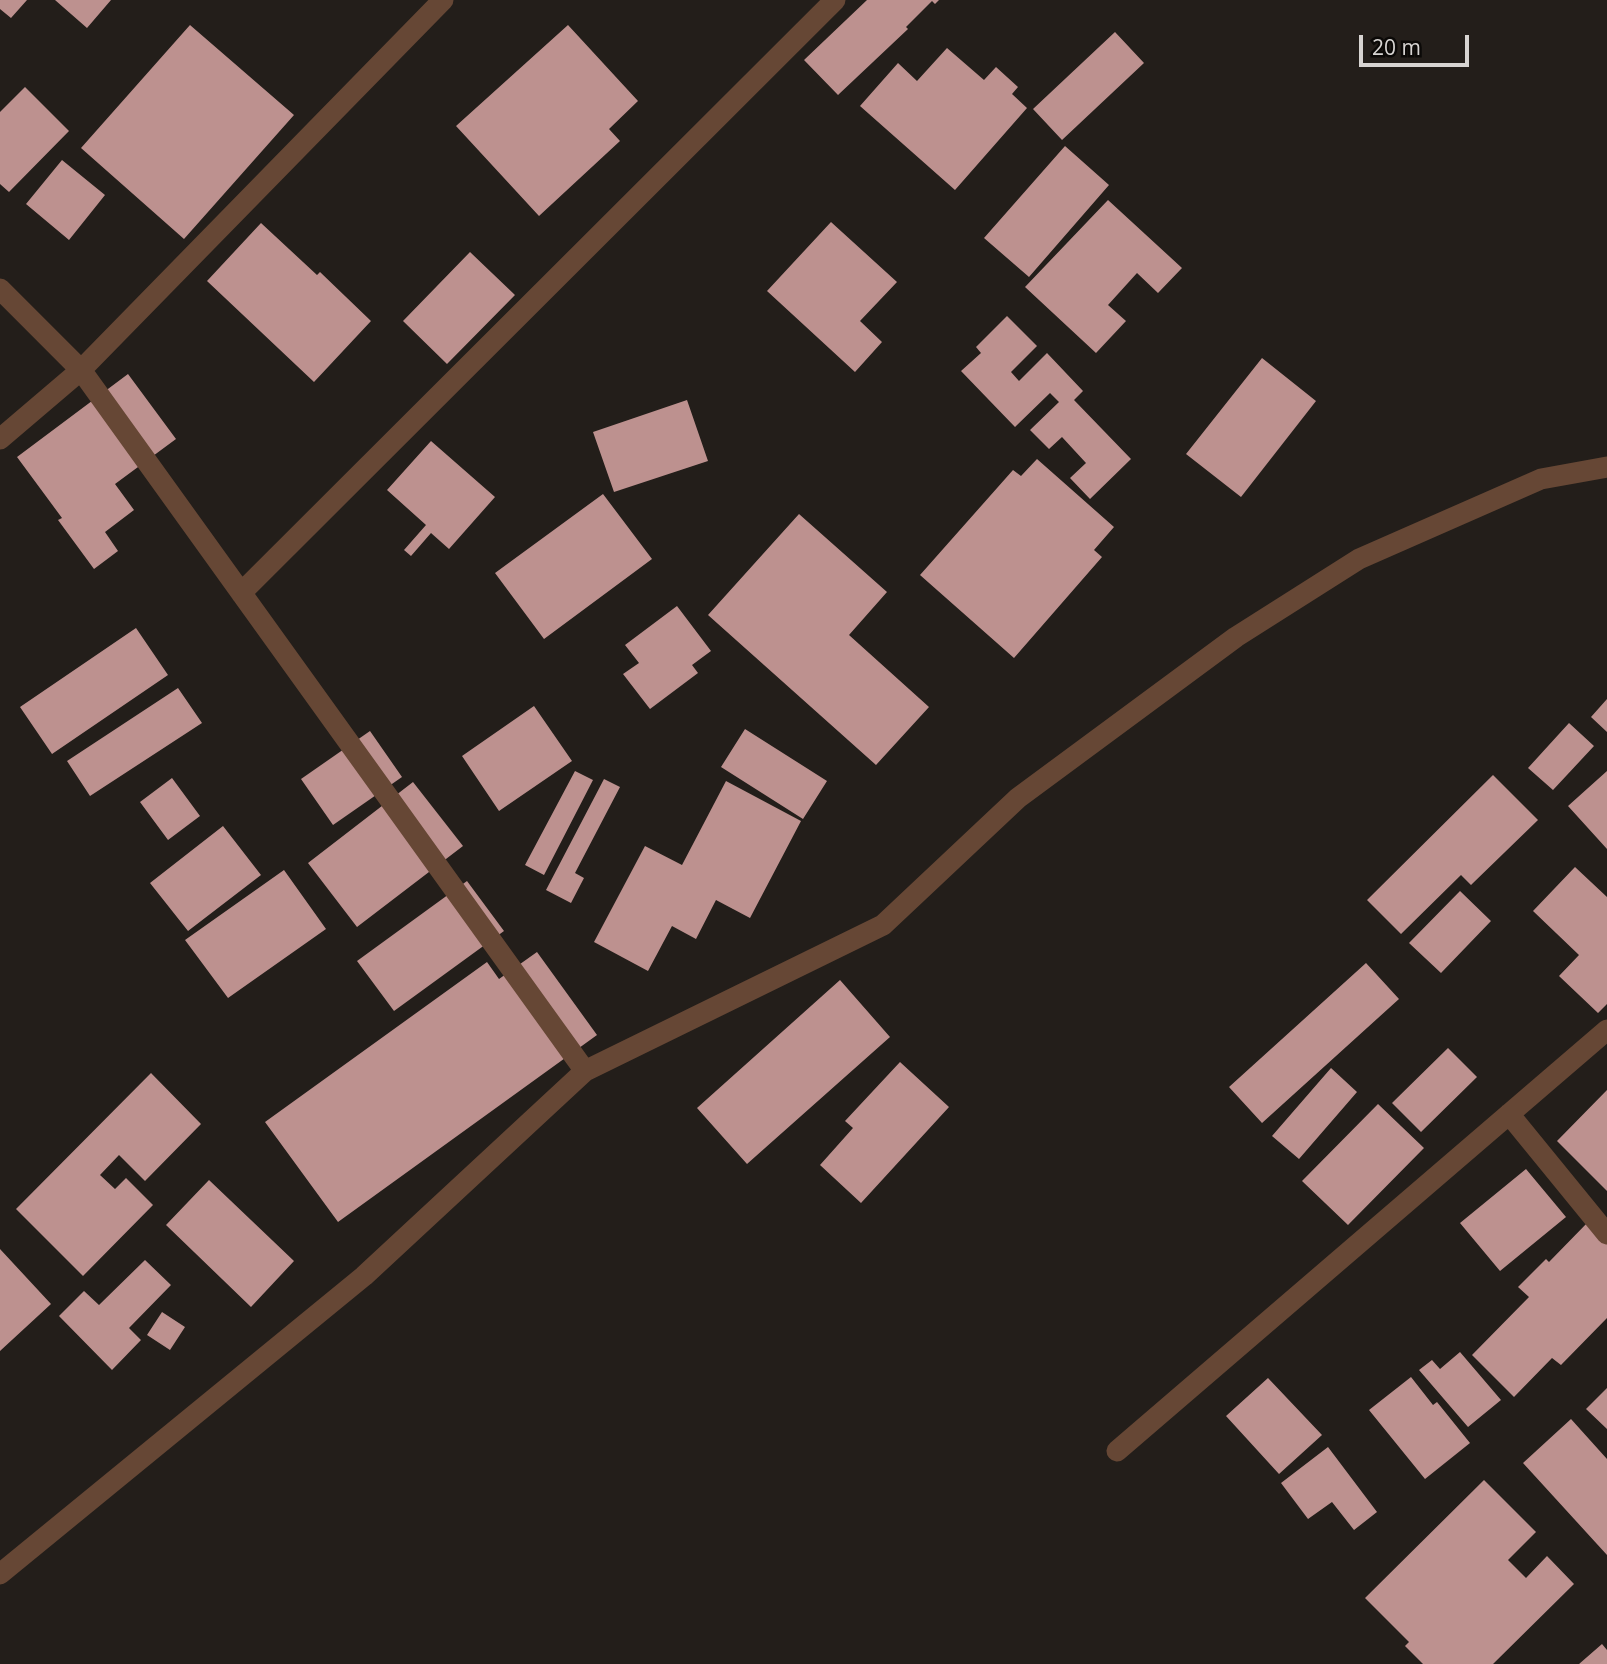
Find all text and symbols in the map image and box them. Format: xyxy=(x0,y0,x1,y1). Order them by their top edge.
scale bar xyxy=(1362,21,1472,65)
text: 20 m xyxy=(1372,33,1421,61)

